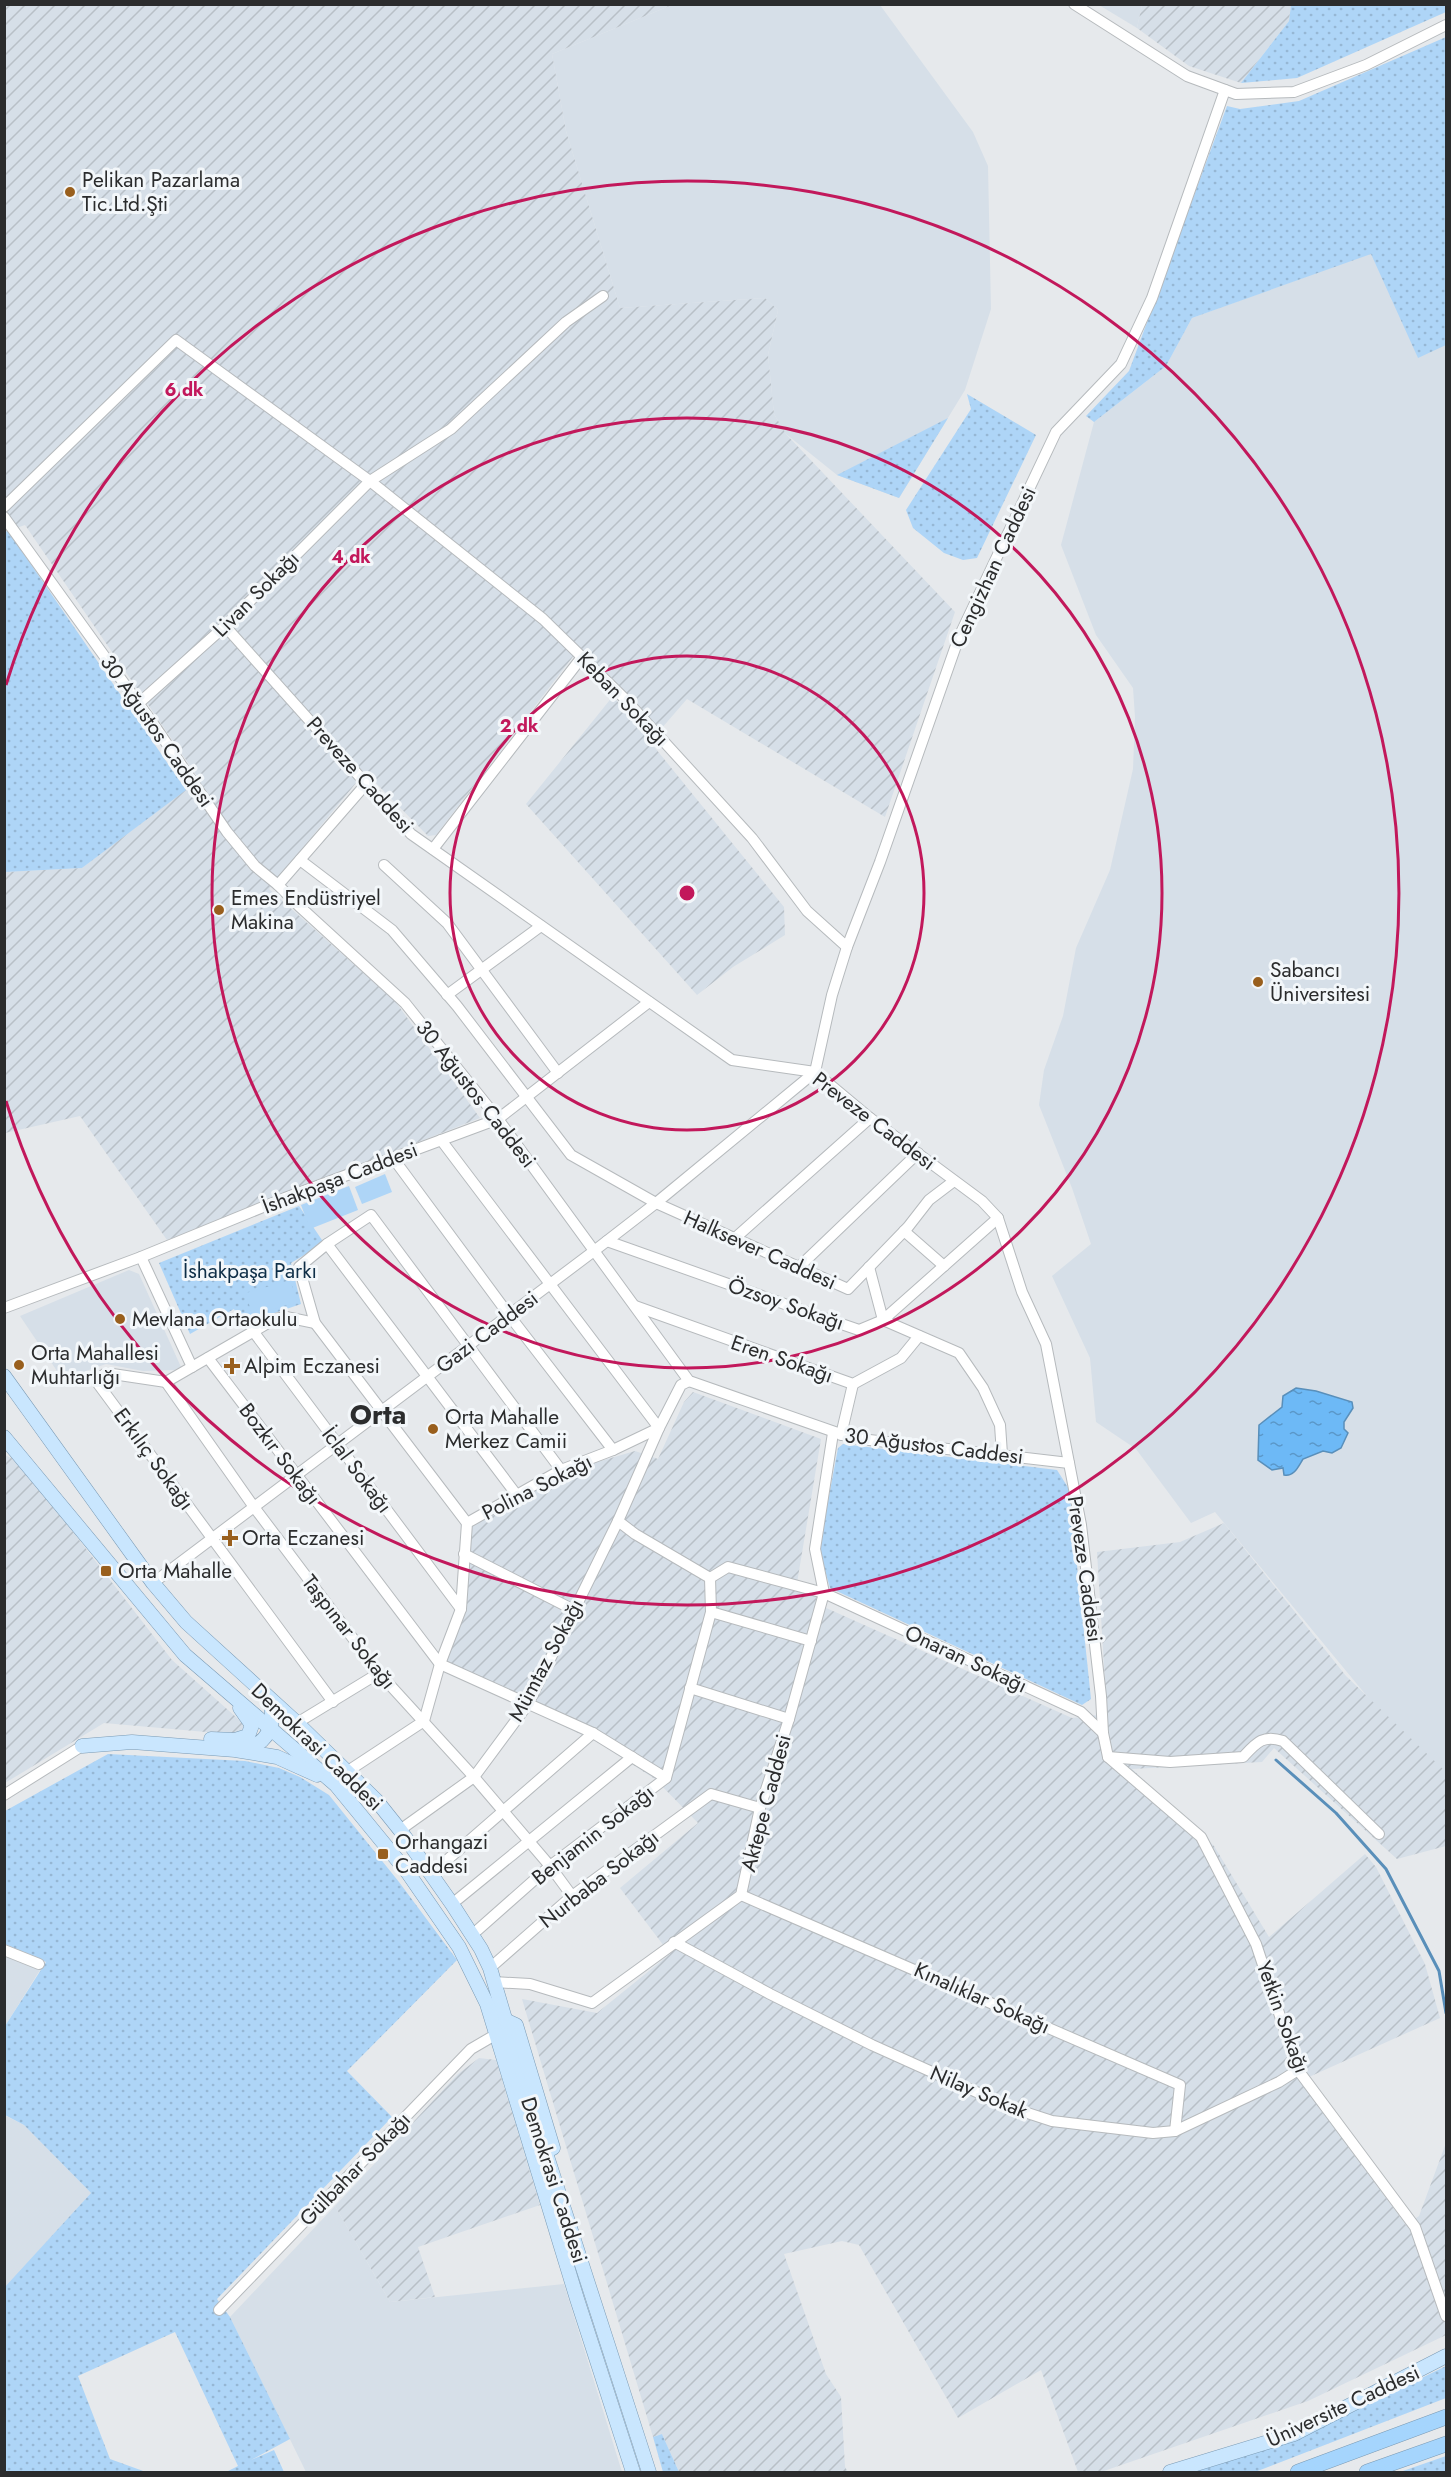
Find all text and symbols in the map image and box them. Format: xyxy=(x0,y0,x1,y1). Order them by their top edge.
place label: Pelikan Pazarlama Tic.Ltd.Şti xyxy=(82,165,240,219)
marker: Pelikan Pazarlama Tic.Ltd.Şti xyxy=(63,185,77,199)
text: 6 dk xyxy=(165,377,204,403)
street label: Cengizhan Caddesi xyxy=(942,481,1044,653)
street label: Livan Sokağı xyxy=(206,544,306,644)
text: 4 dk xyxy=(331,544,371,570)
street label: Keban Sokağı xyxy=(570,645,676,753)
street label: 30 Ağustos Caddesi xyxy=(93,649,221,813)
street label: Preveze Caddesi xyxy=(299,710,421,840)
text: 2 dk xyxy=(500,713,539,739)
place label: Emes Endüstriyel Makina xyxy=(231,883,381,937)
centre of rings xyxy=(677,883,697,903)
marker: Emes Endüstriyel Makina xyxy=(212,903,226,917)
place label: Sabancı Üniversitesi xyxy=(1270,955,1370,1009)
marker: Sabancı Üniversitesi xyxy=(1251,975,1265,989)
street label: 30 Ağustos Caddesi xyxy=(409,1014,543,1174)
street label: Preveze Caddesi xyxy=(806,1065,942,1177)
street label: İshakpaşa Caddesi xyxy=(258,1135,422,1221)
street label: Halksever Caddesi xyxy=(679,1203,841,1297)
park label: İshakpaşa Parkı xyxy=(183,1256,317,1286)
street label: Özsoy Sokağı xyxy=(724,1270,848,1338)
street label: Gazi Caddesi xyxy=(430,1284,544,1380)
place label: Mevlana Ortaokulu xyxy=(132,1304,297,1334)
marker: Mevlana Ortaokulu xyxy=(113,1312,127,1326)
street label: Eren Sokağı xyxy=(727,1328,837,1390)
place label: Orta Mahallesi Muhtarlığı xyxy=(31,1338,159,1392)
place label: Alpim Eczanesi xyxy=(244,1351,380,1381)
marker: Orta Mahallesi Muhtarlığı xyxy=(12,1358,26,1372)
marker: Alpim Eczanesi xyxy=(225,1359,239,1373)
district label: Orta xyxy=(350,1395,406,1434)
street label: Bozkır Sokağı xyxy=(232,1397,328,1511)
street label: Erkılıç Sokağı xyxy=(107,1402,201,1516)
place label: Orta Mahalle Merkez Camii xyxy=(445,1402,567,1456)
street label: 30 Ağustos Caddesi xyxy=(843,1420,1025,1472)
street label: İclal Sokağı xyxy=(315,1421,399,1519)
marker: Orta Mahalle Merkez Camii xyxy=(426,1422,440,1436)
street label: Polina Sokağı xyxy=(477,1446,597,1528)
street label: Preveze Caddesi xyxy=(1060,1494,1110,1644)
place label: Orta Eczanesi xyxy=(242,1523,364,1553)
marker: Orta Eczanesi xyxy=(223,1531,237,1545)
place label: Orta Mahalle xyxy=(118,1556,232,1586)
marker: Orta Mahalle xyxy=(99,1564,113,1578)
street label: Taşpınar Sokağı xyxy=(295,1568,403,1696)
street label: Mümtaz Sokağı xyxy=(501,1593,591,1727)
street label: Onaran Sokağı xyxy=(900,1617,1032,1701)
street label: Demokrasi Caddesi xyxy=(244,1676,390,1818)
street label: Aktepe Caddesi xyxy=(733,1731,799,1875)
street label: Benjamin Sokağı xyxy=(526,1778,660,1892)
street label: Nurbaba Sokağı xyxy=(533,1823,665,1935)
place label: Orhangazi Caddesi xyxy=(395,1827,488,1881)
marker: Orhangazi Caddesi xyxy=(376,1847,390,1861)
street label: Kınalıklar Sokağı xyxy=(909,1955,1055,2041)
street label: Yetkin Sokağı xyxy=(1249,1957,1317,2077)
street label: Nilay Sokak xyxy=(925,2058,1033,2126)
street label: Demokrasi Caddesi xyxy=(513,2093,595,2267)
street label: Gülbahar Sokağı xyxy=(293,2105,417,2233)
street label: Üniversite Caddesi xyxy=(1262,2357,1424,2455)

